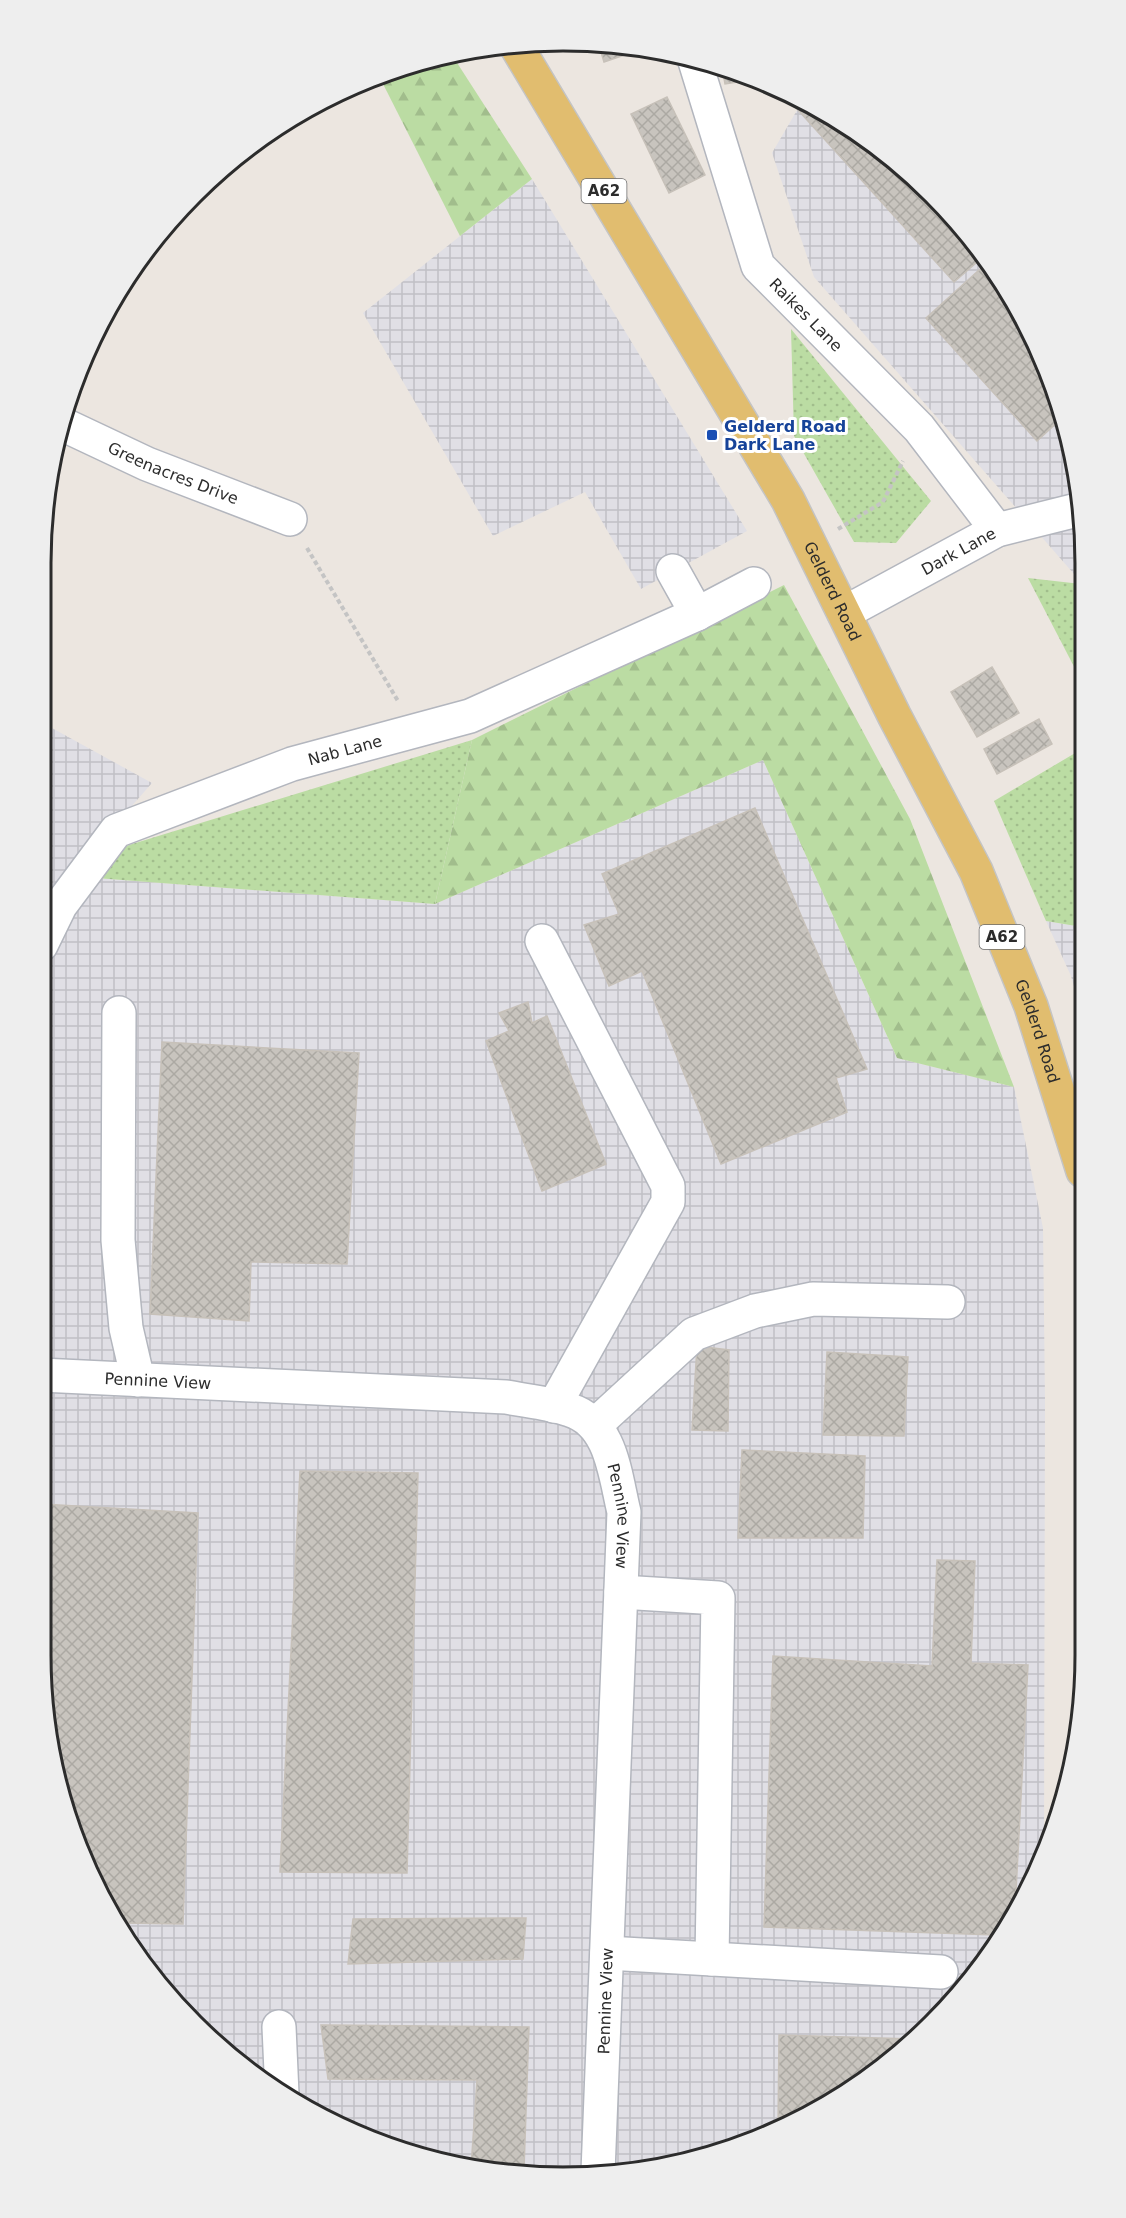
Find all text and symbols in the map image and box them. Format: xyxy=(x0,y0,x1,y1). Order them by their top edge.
road number: A62 xyxy=(582,179,626,203)
street label: Raikes Lane xyxy=(765,274,846,355)
place label: Gelderd Road Dark Lane xyxy=(724,417,846,454)
marker: Gelderd Road Dark Lane xyxy=(705,428,719,442)
street label: Greenacres Drive xyxy=(105,438,241,508)
street label: Dark Lane xyxy=(918,524,999,579)
street label: Gelderd Road xyxy=(800,538,865,644)
street label: Nab Lane xyxy=(306,731,384,769)
road number: A62 xyxy=(980,925,1024,949)
street label: Gelderd Road xyxy=(1011,976,1064,1085)
street label: Pennine View xyxy=(104,1369,212,1393)
street label: Pennine View xyxy=(603,1461,634,1569)
street label: Pennine View xyxy=(594,1947,617,2055)

